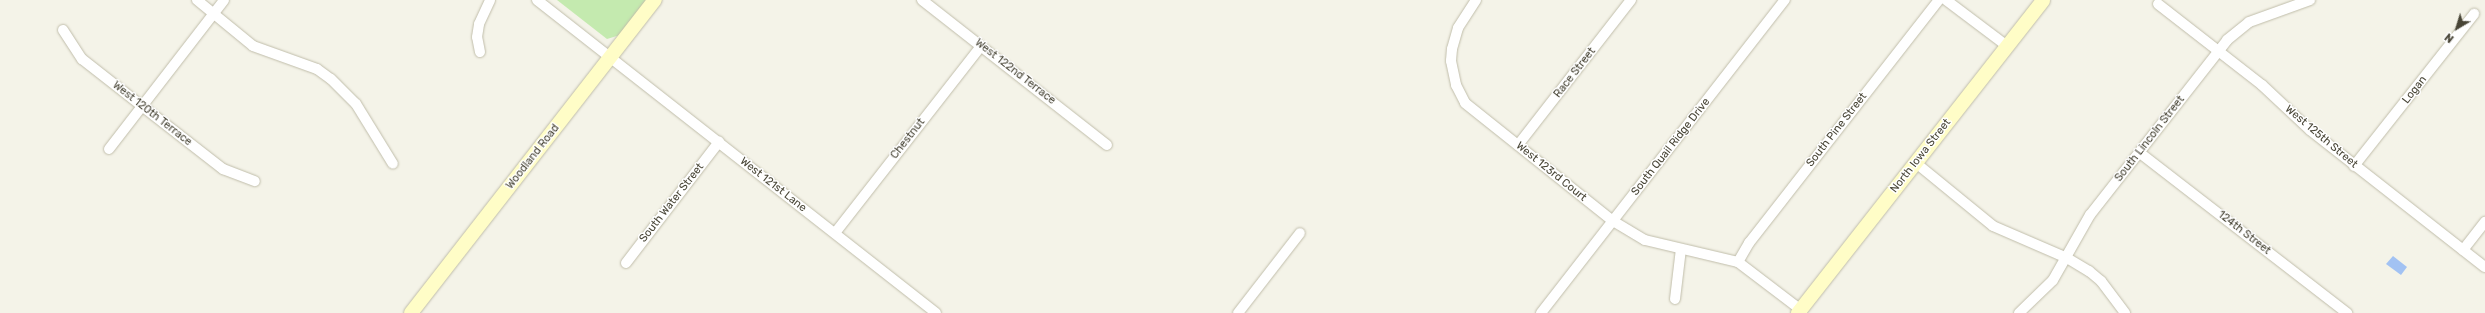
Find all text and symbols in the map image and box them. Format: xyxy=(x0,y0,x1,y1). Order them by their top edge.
north arrow xyxy=(2437,8,2477,48)
text: N xyxy=(2442,30,2456,45)
street label: West 122nd Terrace xyxy=(972,36,1058,108)
street label: Race Street xyxy=(1551,45,1599,101)
street label: Logan xyxy=(2400,73,2430,107)
street label: West 120th Terrace xyxy=(110,79,194,149)
street label: South Pine Street xyxy=(1804,90,1870,170)
street label: South Lincoln Street xyxy=(2112,93,2188,185)
street label: South Quail Ridge Drive xyxy=(1629,96,1713,198)
street label: West 125th Street xyxy=(2282,103,2360,171)
street label: Chestnut xyxy=(888,116,928,162)
street label: North Iowa Street xyxy=(1888,116,1954,196)
street label: Woodland Road xyxy=(504,122,562,192)
street label: West 123rd Court xyxy=(1513,139,1589,205)
street label: West 121st Lane xyxy=(737,155,809,215)
street label: South Water Street xyxy=(637,161,707,245)
street label: 124th Street xyxy=(2215,208,2273,258)

